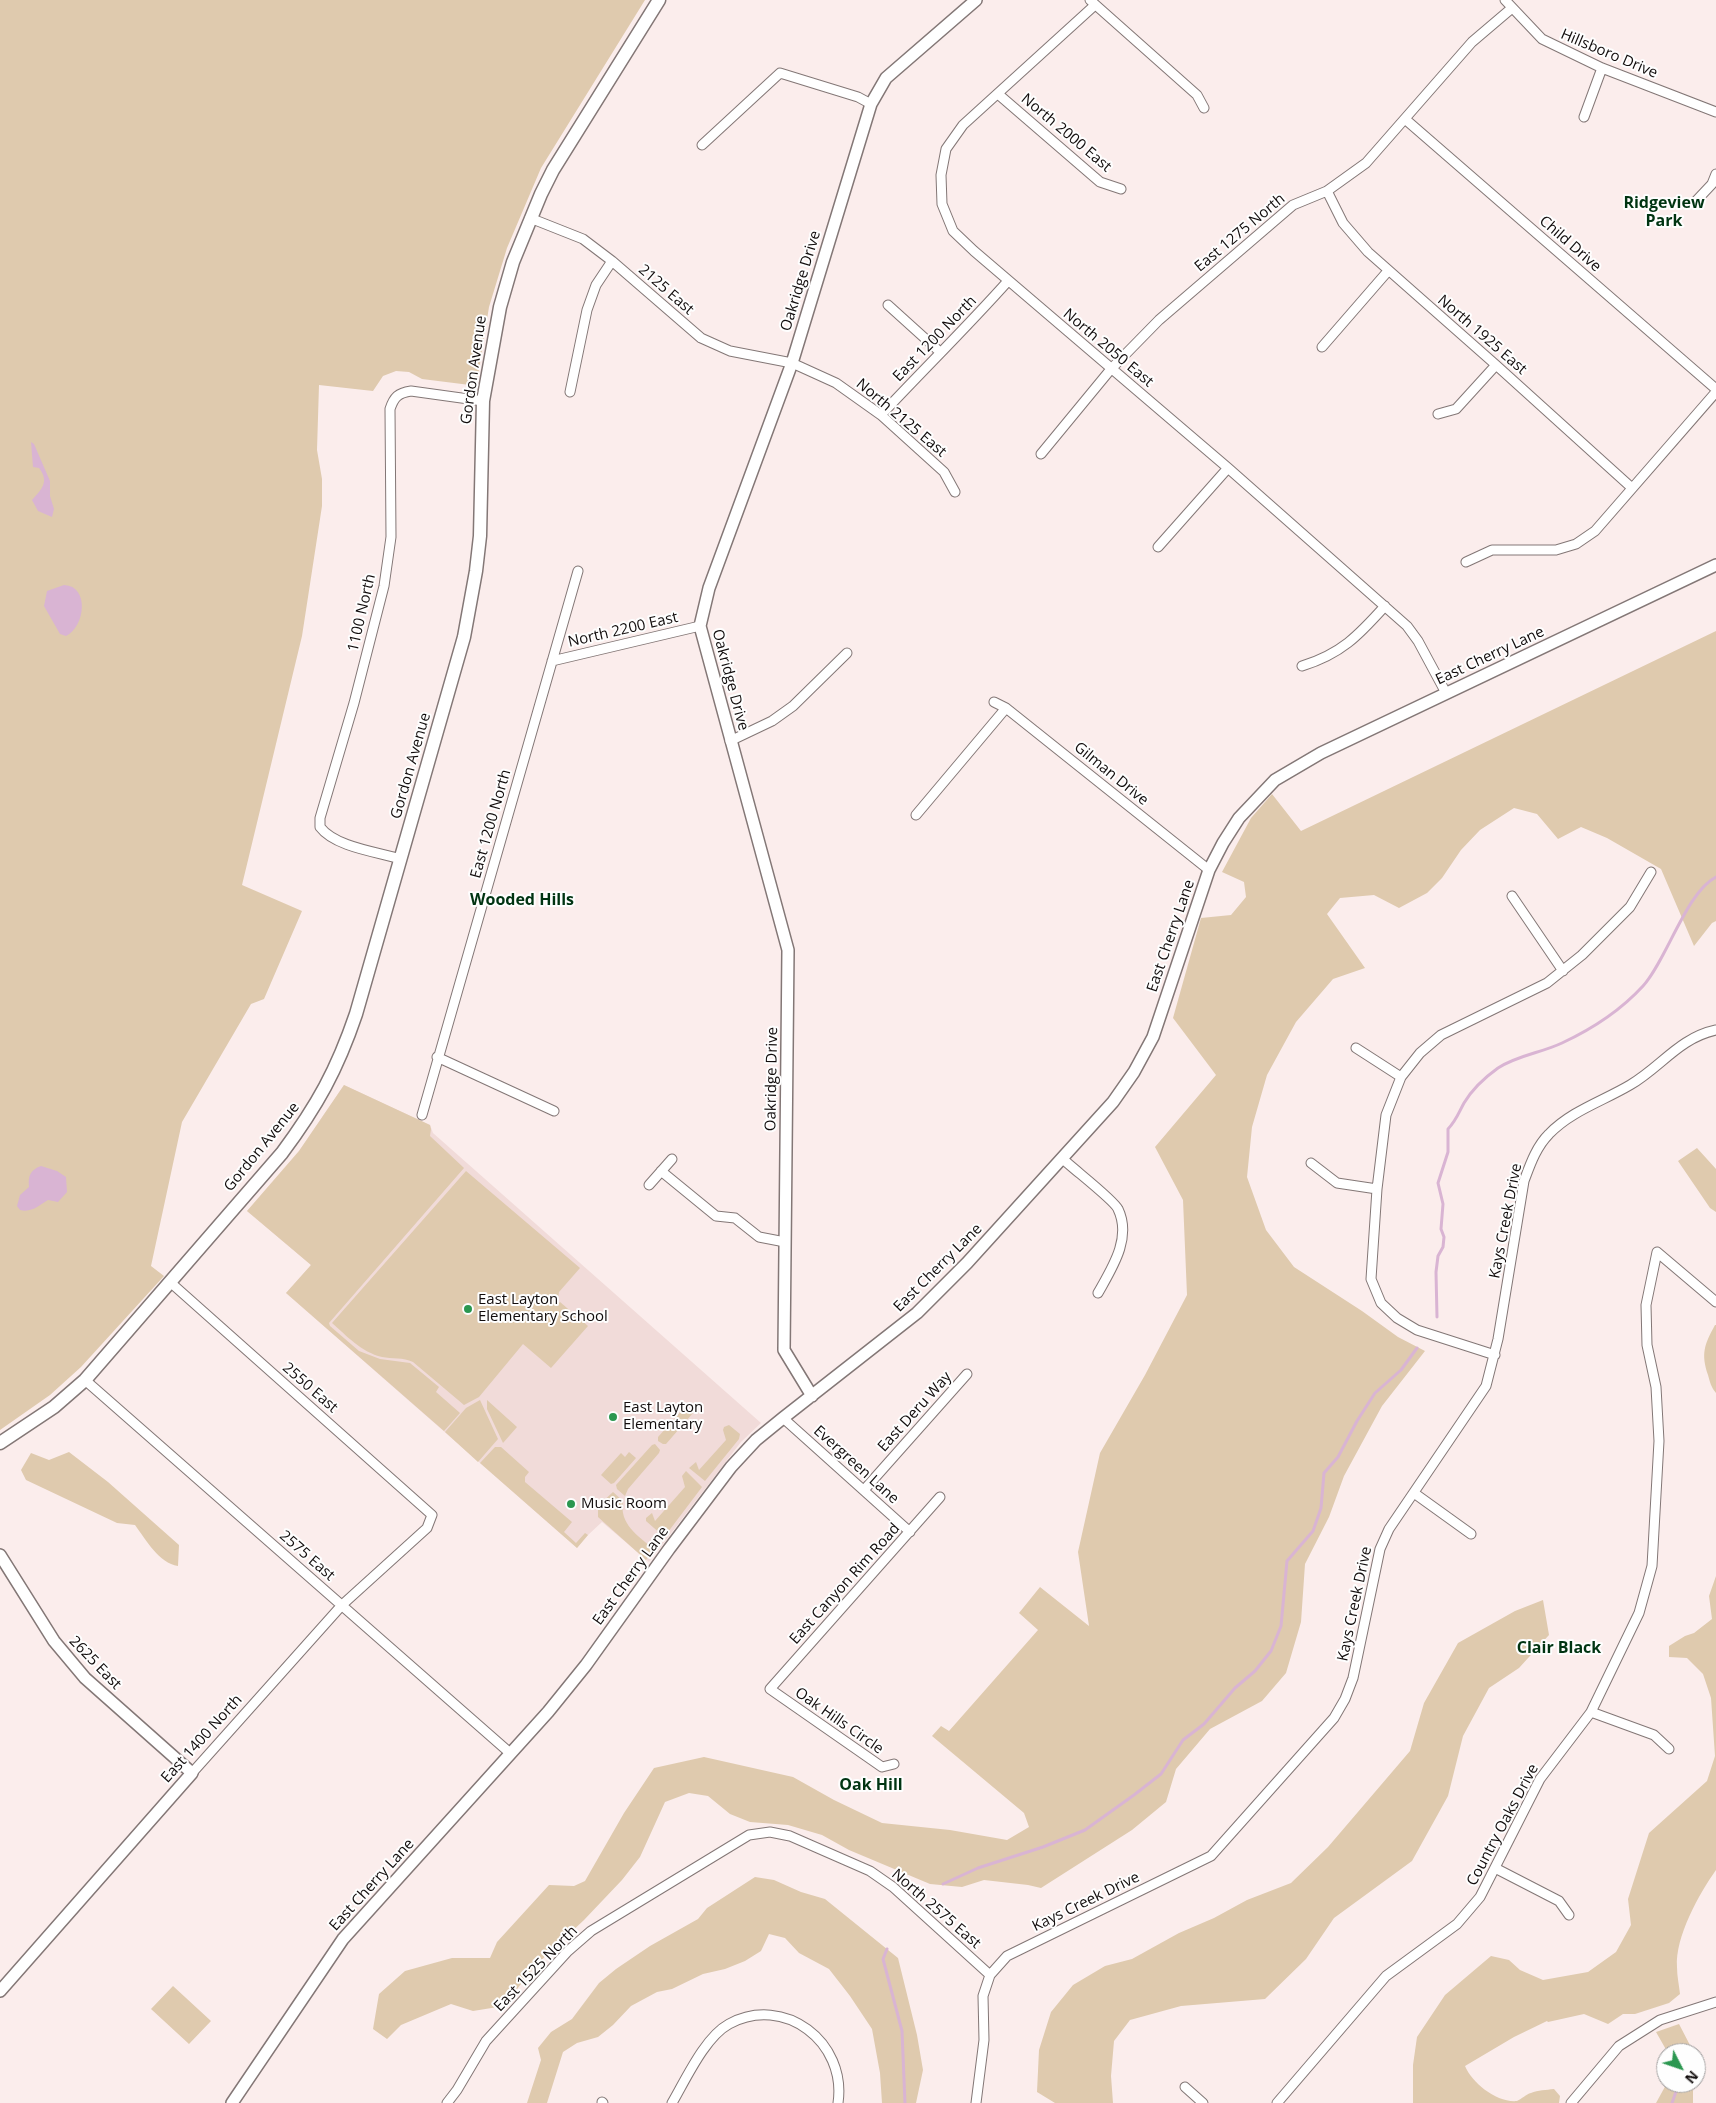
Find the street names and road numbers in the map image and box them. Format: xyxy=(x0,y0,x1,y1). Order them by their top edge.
street label: Hillsboro Drive xyxy=(1558,25,1660,83)
street label: North 2000 East xyxy=(1017,90,1115,176)
street label: East 1275 North xyxy=(1191,190,1289,276)
street label: Child Drive xyxy=(1535,212,1605,276)
street label: Oakridge Drive xyxy=(777,229,825,333)
street label: 2125 East xyxy=(635,261,697,319)
street label: North 1925 East xyxy=(1434,291,1530,379)
street label: East 1200 North xyxy=(890,292,980,386)
street label: North 2050 East xyxy=(1059,305,1157,391)
street label: Gordon Avenue xyxy=(457,314,491,426)
street label: North 2125 East xyxy=(852,375,950,461)
street label: 1100 North xyxy=(344,572,380,654)
street label: North 2200 East xyxy=(566,609,680,651)
street label: East Cherry Lane xyxy=(1433,623,1547,689)
street label: Oakridge Drive xyxy=(708,627,752,733)
street label: Gordon Avenue xyxy=(387,711,435,821)
street label: Gilman Drive xyxy=(1070,739,1152,809)
street label: East 1200 North xyxy=(467,768,515,880)
street label: East Cherry Lane xyxy=(1143,877,1199,995)
street label: Oakridge Drive xyxy=(762,1027,782,1131)
street label: Gordon Avenue xyxy=(221,1099,303,1195)
street label: Kays Creek Drive xyxy=(1486,1162,1526,1280)
street label: East Cherry Lane xyxy=(890,1220,986,1316)
street label: 2550 East xyxy=(279,1359,341,1417)
street label: East Deru Way xyxy=(874,1368,956,1456)
street label: Evergreen Lane xyxy=(810,1422,902,1508)
street label: East Canyon Rim Road xyxy=(786,1520,904,1648)
street label: East Cherry Lane xyxy=(589,1523,673,1629)
street label: 2575 East xyxy=(276,1527,338,1585)
street label: Kays Creek Drive xyxy=(1334,1545,1376,1663)
street label: 2625 East xyxy=(65,1633,125,1693)
street label: Oak Hills Circle xyxy=(791,1684,887,1758)
street label: East 1400 North xyxy=(158,1691,246,1787)
street label: Country Oaks Drive xyxy=(1463,1761,1543,1889)
street label: East Cherry Lane xyxy=(326,1835,418,1935)
street label: North 2575 East xyxy=(888,1865,984,1953)
street label: Kays Creek Drive xyxy=(1029,1868,1143,1936)
street label: East 1525 North xyxy=(491,1922,581,2016)

